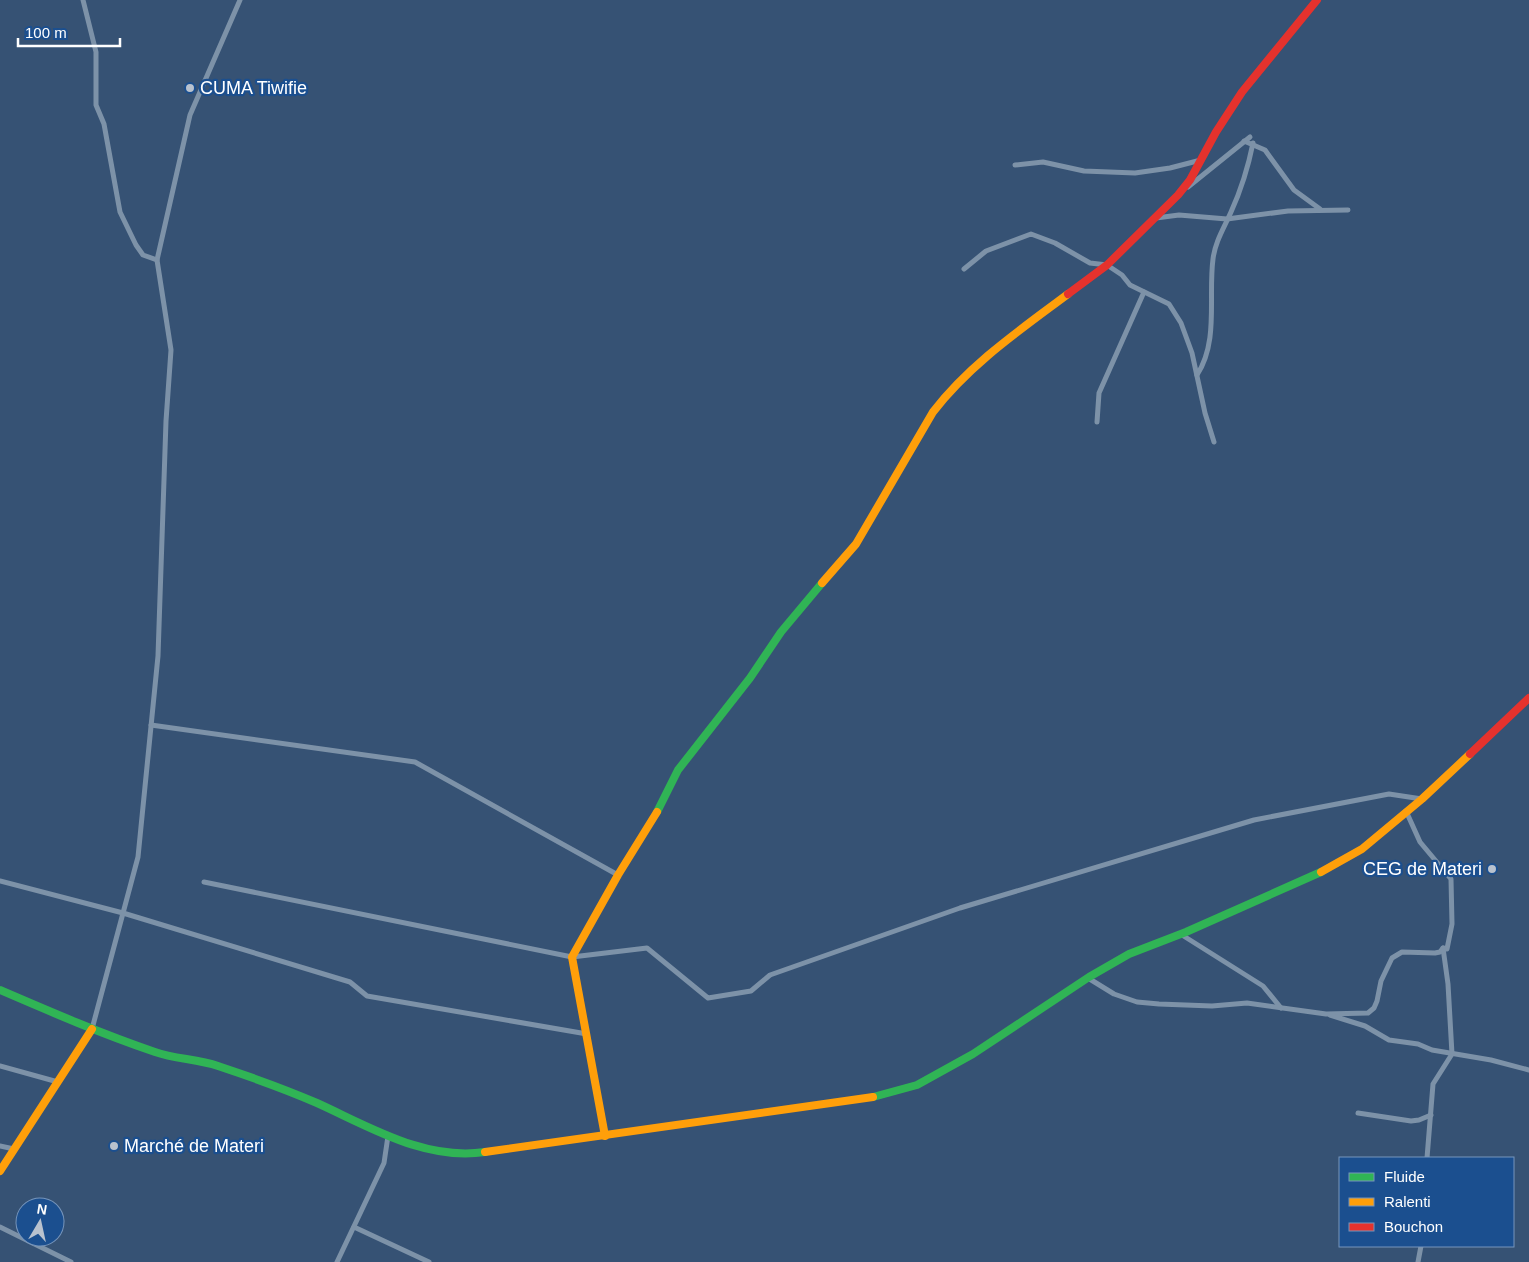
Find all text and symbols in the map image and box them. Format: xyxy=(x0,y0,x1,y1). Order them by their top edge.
scale bar xyxy=(18,15,120,47)
text: 100 m xyxy=(25,24,67,41)
place label: CUMA Tiwifie xyxy=(200,78,307,98)
marker: CUMA Tiwifie xyxy=(184,82,196,94)
place label: CEG de Materi xyxy=(1363,859,1482,879)
marker: CEG de Materi xyxy=(1486,863,1498,875)
place label: Marché de Materi xyxy=(124,1136,264,1156)
marker: Marché de Materi xyxy=(108,1140,120,1152)
legend xyxy=(1339,1157,1514,1247)
text: Fluide xyxy=(1384,1168,1425,1185)
text: Ralenti xyxy=(1384,1193,1431,1210)
north arrow xyxy=(15,1197,65,1247)
text: N xyxy=(36,1200,48,1218)
text: Bouchon xyxy=(1384,1218,1443,1235)

